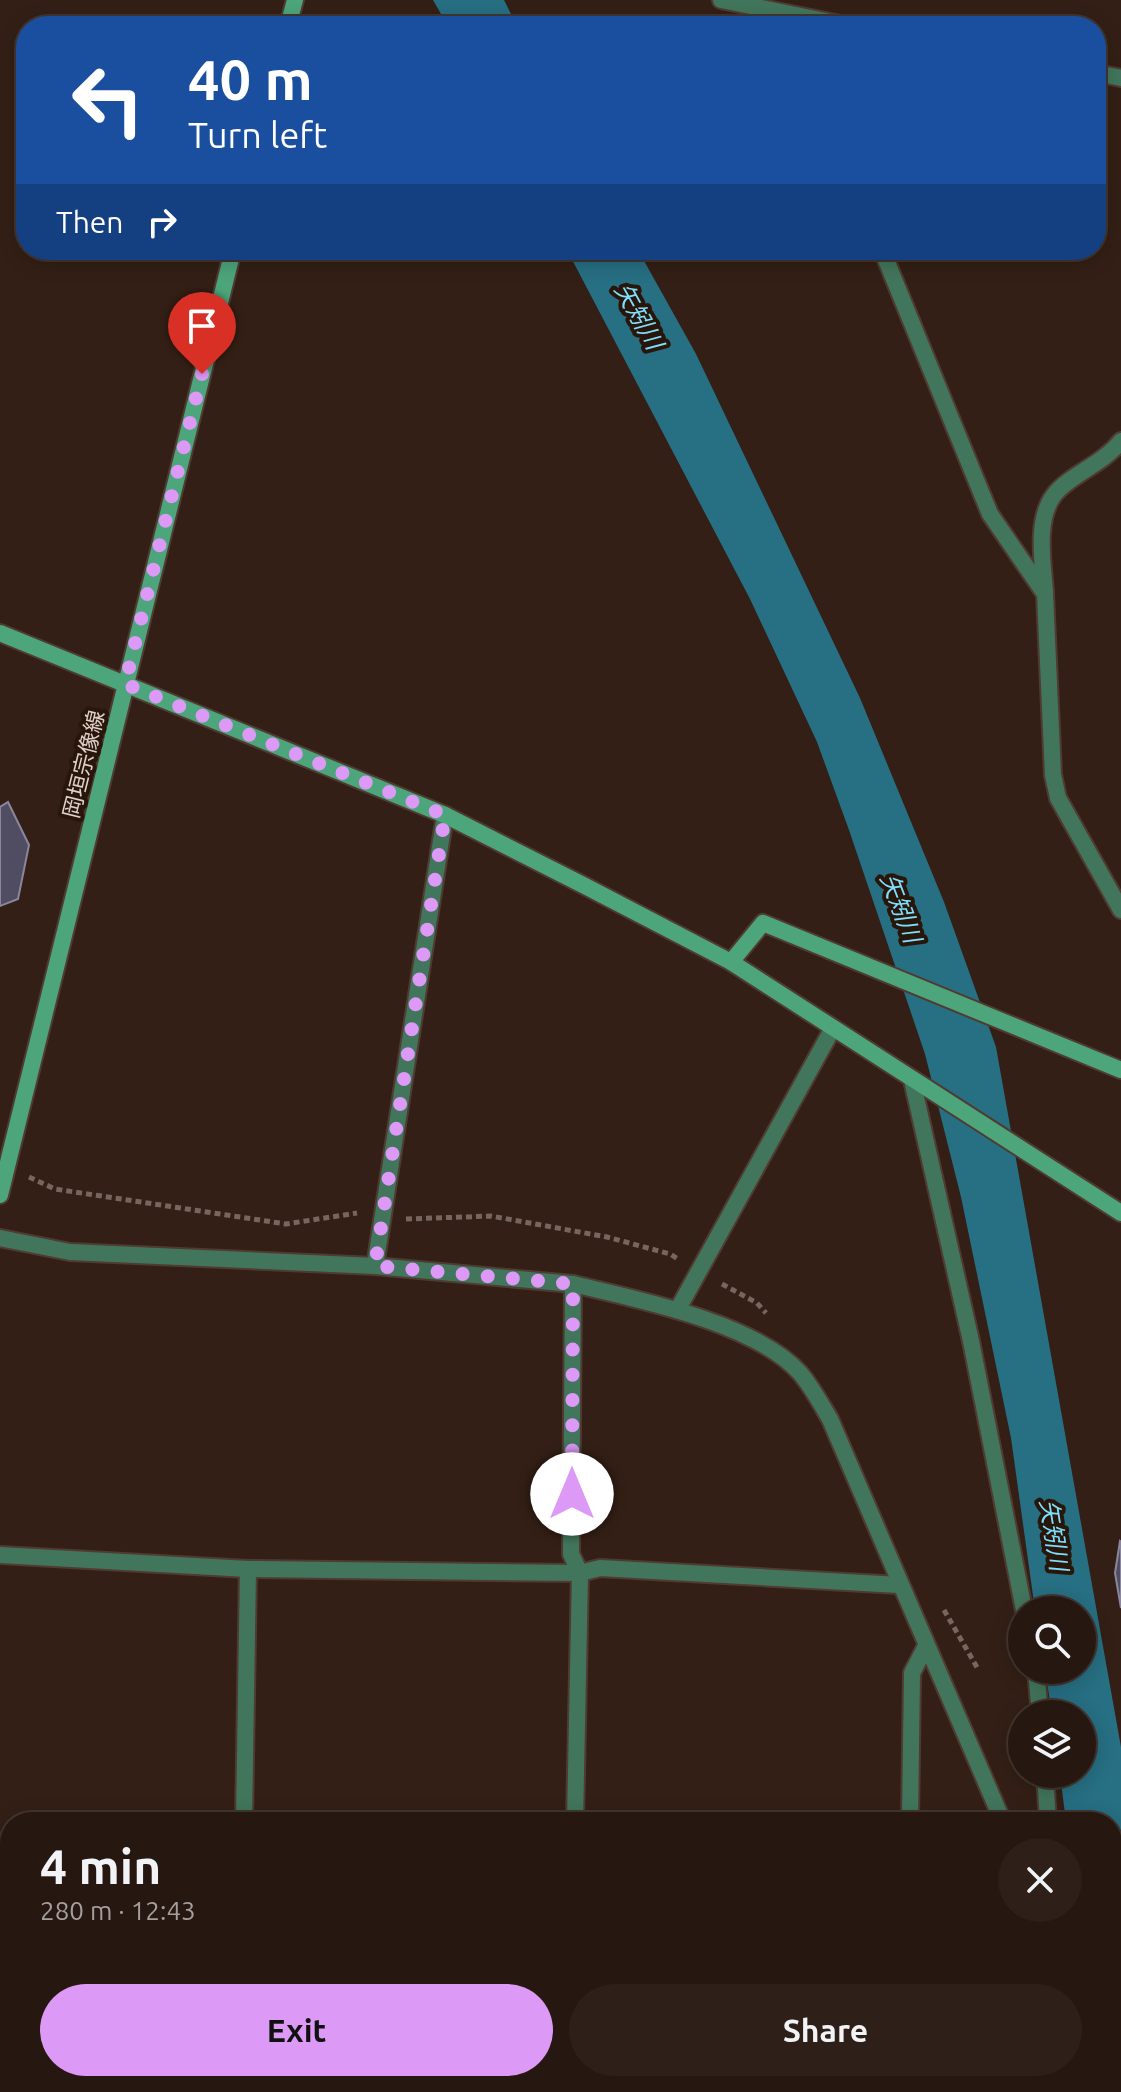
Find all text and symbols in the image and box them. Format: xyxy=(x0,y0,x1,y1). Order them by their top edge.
icon: left xyxy=(56,48,160,152)
text: 40 m xyxy=(188,48,313,111)
text: Turn left xyxy=(188,114,327,155)
icon: right xyxy=(140,200,184,244)
text: Then xyxy=(56,205,124,239)
water label: 矢矧川 xyxy=(610,278,670,357)
pin xyxy=(168,292,236,374)
icon: arrive xyxy=(180,304,224,348)
street label: 岡垣宗像線 xyxy=(58,708,108,820)
water label: 矢矧川 xyxy=(875,870,928,949)
position arrow xyxy=(530,1452,614,1536)
water label: 矢矧川 xyxy=(1035,1497,1073,1576)
map controls xyxy=(1008,1596,1096,1788)
button: search xyxy=(1008,1596,1096,1684)
button: layers xyxy=(1008,1700,1096,1788)
button: close xyxy=(998,1838,1082,1922)
text: 4 min xyxy=(40,1839,161,1893)
text: 280 m · 12:43 xyxy=(40,1896,196,1925)
button: Exit xyxy=(40,1984,553,2076)
button: Share xyxy=(569,1984,1082,2076)

